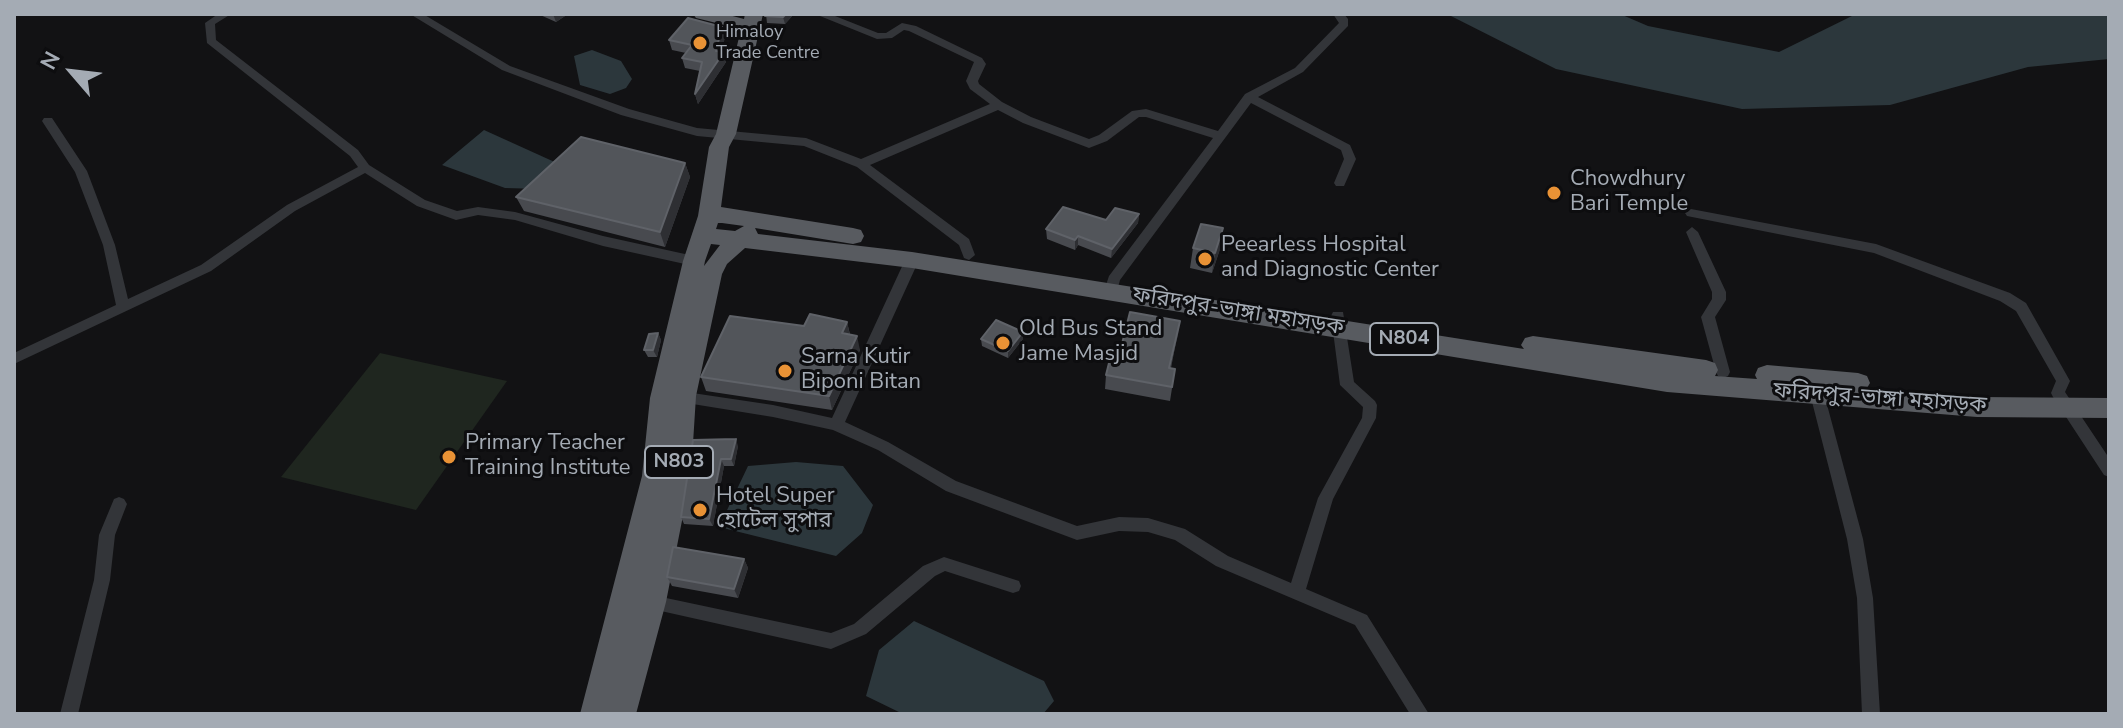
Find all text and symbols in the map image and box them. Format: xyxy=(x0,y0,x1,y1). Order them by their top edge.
place label: Himaloy Trade Centre xyxy=(716,22,820,64)
north arrow xyxy=(32,32,112,112)
marker: Himaloy Trade Centre xyxy=(691,34,709,52)
text: N xyxy=(34,46,68,75)
place label: Chowdhury Bari Temple xyxy=(1570,167,1688,218)
marker: Chowdhury Bari Temple xyxy=(1545,184,1563,202)
place label: Peearless Hospital and Diagnostic Center xyxy=(1221,233,1439,284)
marker: Peearless Hospital and Diagnostic Center xyxy=(1196,250,1214,268)
street label: ফরিদপুর-ভাঙ্গা মহাসড়ক xyxy=(1130,282,1346,342)
place label: Old Bus Stand Jame Masjid xyxy=(1019,317,1162,368)
road number: N804 xyxy=(1370,323,1438,355)
marker: Old Bus Stand Jame Masjid xyxy=(994,334,1012,352)
place label: Sarna Kutir Biponi Bitan xyxy=(801,345,921,396)
marker: Sarna Kutir Biponi Bitan xyxy=(776,362,794,380)
street label: ফরিদপুর-ভাঙ্গা মহাসড়ক xyxy=(1772,378,1988,420)
place label: Primary Teacher Training Institute xyxy=(465,431,630,482)
road number: N803 xyxy=(645,446,713,478)
marker: Primary Teacher Training Institute xyxy=(440,448,458,466)
place label: Hotel Super হোটেল সুপার xyxy=(716,484,835,536)
marker: Hotel Super হোটেল সুপার xyxy=(691,501,709,519)

